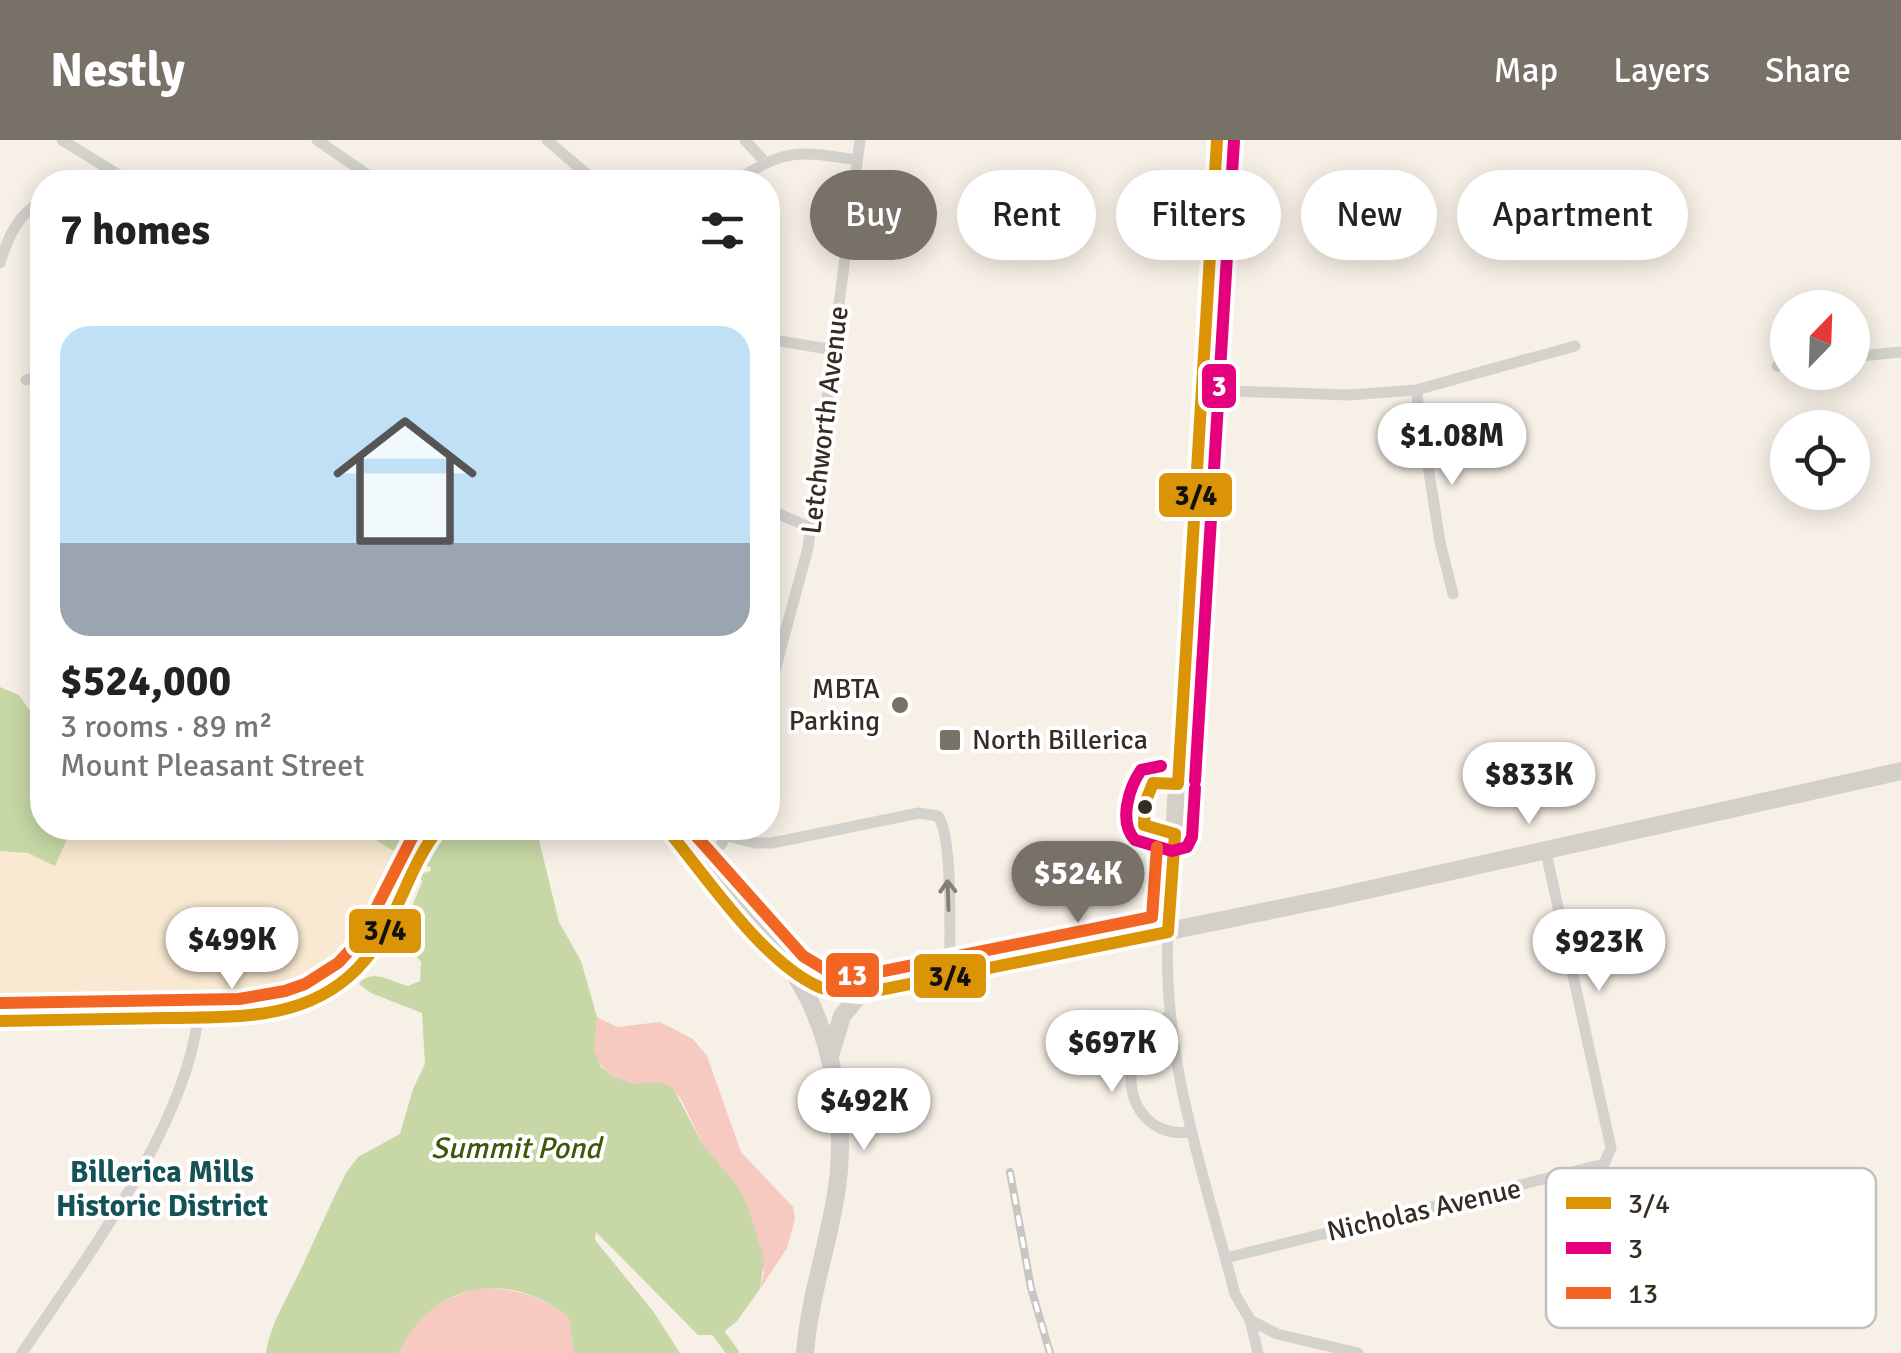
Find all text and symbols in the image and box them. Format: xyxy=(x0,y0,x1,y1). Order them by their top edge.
text: Nestly xyxy=(50,41,185,100)
text: Map xyxy=(1494,49,1558,92)
text: Layers xyxy=(1613,49,1710,92)
text: Share xyxy=(1765,49,1851,92)
chip: Buy xyxy=(810,170,937,260)
chip: Rent xyxy=(957,170,1096,260)
chip: Filters xyxy=(1116,170,1281,260)
chip: New xyxy=(1301,170,1437,260)
chip: Apartment xyxy=(1457,170,1688,260)
icon: filters xyxy=(695,203,750,258)
text: 7 homes xyxy=(60,205,210,256)
north arrow xyxy=(1770,290,1870,390)
map controls xyxy=(1770,290,1870,510)
street label: Letchworth Avenue xyxy=(794,304,856,536)
line badge: 3 xyxy=(1200,362,1238,410)
text: 3 xyxy=(1211,370,1227,404)
icon: home xyxy=(315,391,495,571)
pin: $1.08M xyxy=(1371,403,1533,488)
button: locate xyxy=(1770,410,1870,510)
text: $1.08M xyxy=(1400,416,1504,455)
line badge: 3/4 xyxy=(1157,471,1234,519)
text: 3/4 xyxy=(1175,479,1217,513)
text: $524,000 xyxy=(60,656,231,707)
place label: MBTA Parking xyxy=(789,672,880,738)
marker: MBTA Parking xyxy=(889,694,911,716)
text: 3 rooms · 89 m² xyxy=(60,707,273,746)
place label: North Billerica xyxy=(972,723,1148,757)
marker: North Billerica xyxy=(937,727,963,753)
pin: $833K xyxy=(1459,742,1599,827)
text: Mount Pleasant Street xyxy=(60,746,364,785)
text: $833K xyxy=(1485,755,1573,794)
unlabelled marker xyxy=(1135,797,1155,817)
pin: $524K xyxy=(1008,841,1148,926)
text: $524K xyxy=(1034,854,1122,893)
one-way arrow xyxy=(938,880,957,912)
pin: $499K xyxy=(162,907,302,992)
line badge: 3/4 xyxy=(347,907,423,955)
pin: $923K xyxy=(1529,909,1669,994)
text: 3/4 xyxy=(364,914,406,948)
text: $499K xyxy=(188,920,276,959)
text: $923K xyxy=(1555,922,1643,961)
line badge: 13 xyxy=(824,951,881,999)
line badge: 3/4 xyxy=(912,952,988,1000)
text: 13 xyxy=(837,959,867,993)
text: 3/4 xyxy=(929,960,971,994)
pin: $697K xyxy=(1042,1010,1182,1095)
text: $697K xyxy=(1068,1023,1156,1062)
pin: $492K xyxy=(794,1068,934,1153)
text: $492K xyxy=(820,1081,908,1120)
water label: Summit Pond xyxy=(431,1130,604,1167)
district label: Billerica Mills Historic District xyxy=(56,1154,268,1225)
legend xyxy=(1546,1168,1876,1328)
street label: Nicholas Avenue xyxy=(1324,1171,1524,1249)
text: 3/4 xyxy=(1628,1187,1670,1221)
text: 3 xyxy=(1628,1232,1643,1266)
text: 13 xyxy=(1628,1277,1658,1311)

